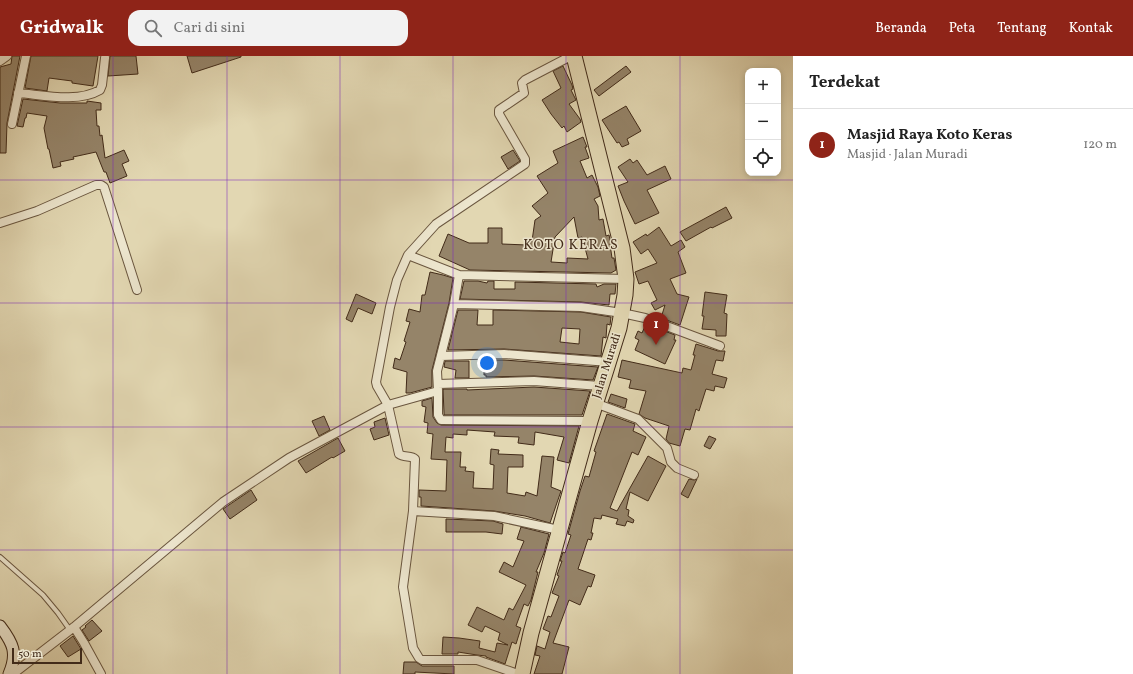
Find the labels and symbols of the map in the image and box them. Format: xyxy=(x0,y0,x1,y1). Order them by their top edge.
district label: KOTO KERAS xyxy=(523,236,619,255)
pin: 1 xyxy=(643,312,669,345)
street label: Jalan Muradi xyxy=(589,331,625,401)
your location xyxy=(477,353,497,373)
scale bar xyxy=(12,646,82,665)

